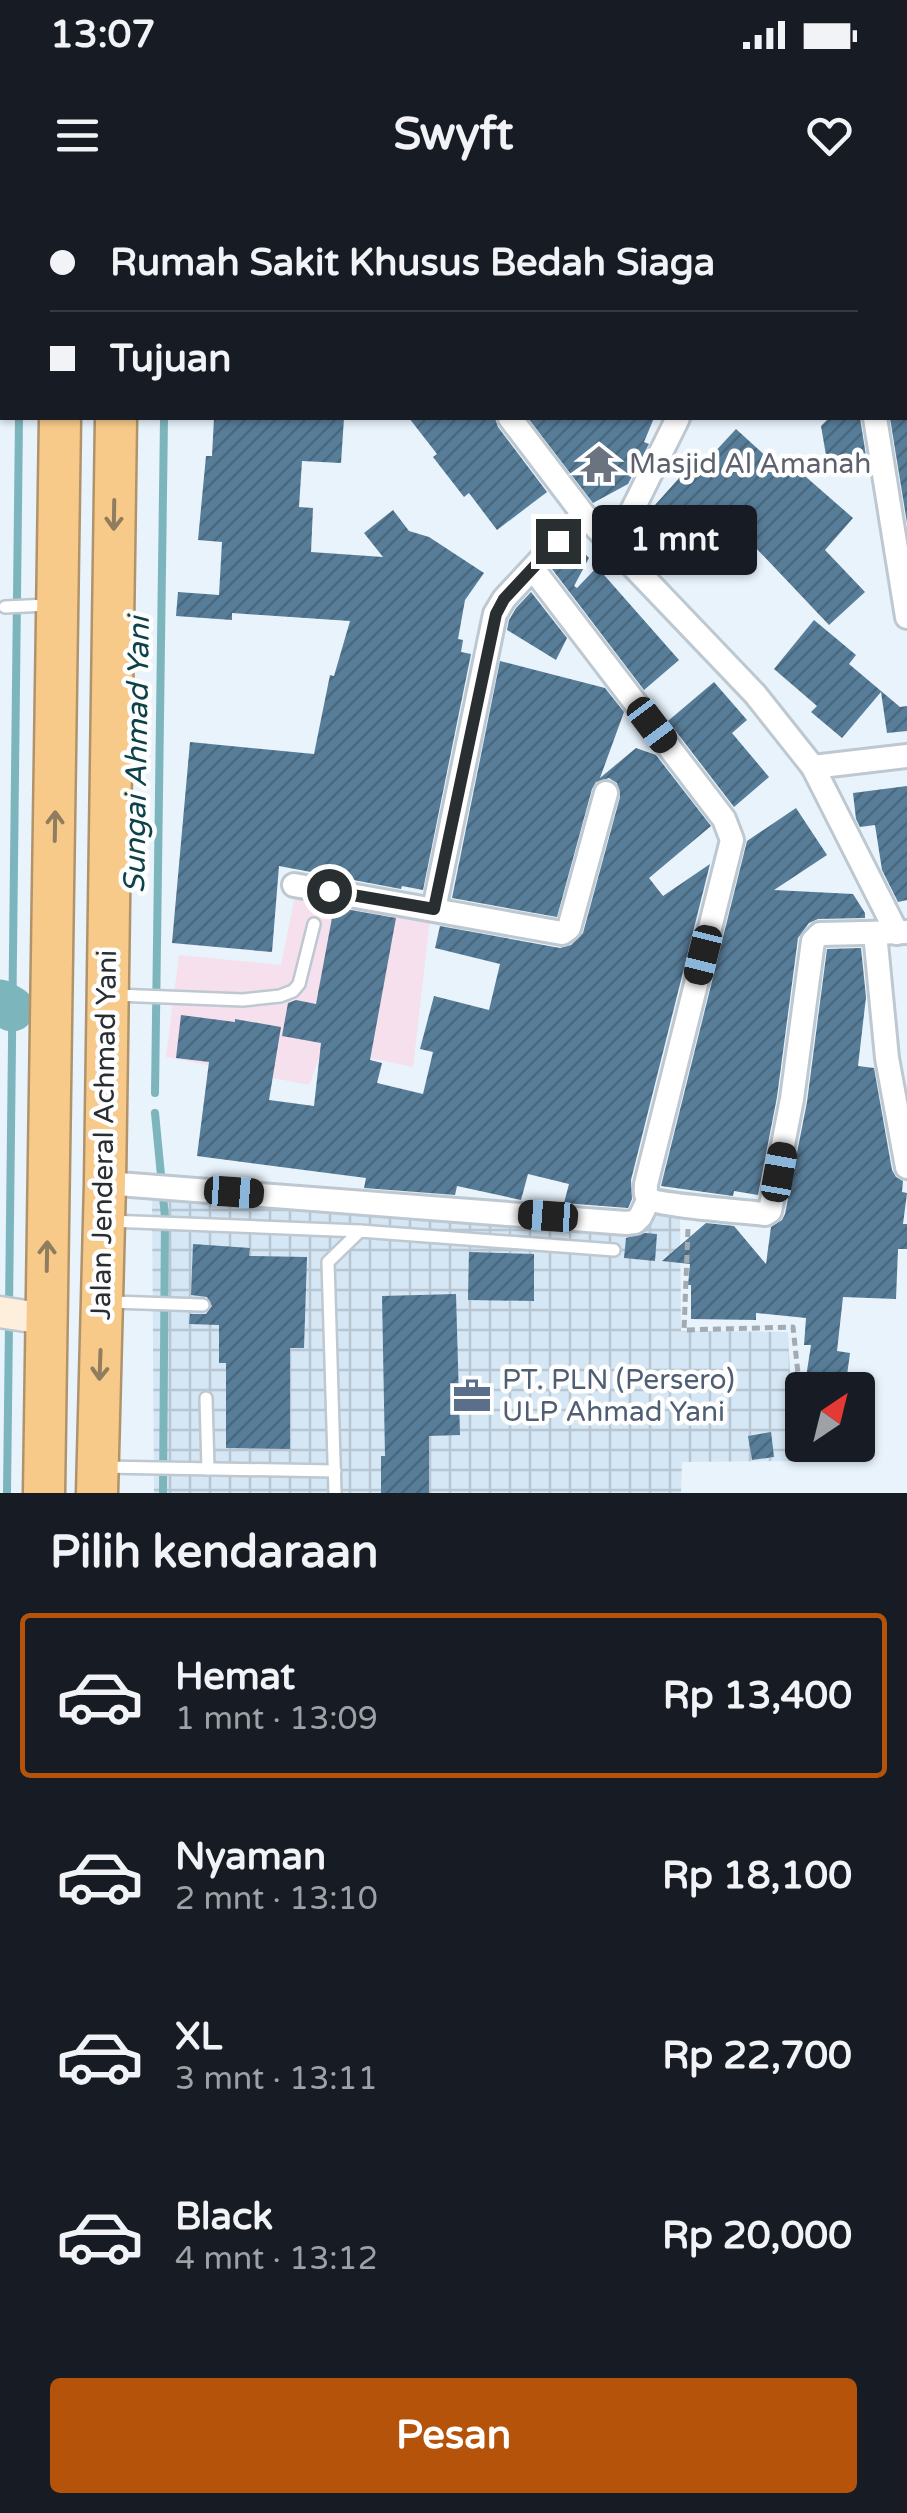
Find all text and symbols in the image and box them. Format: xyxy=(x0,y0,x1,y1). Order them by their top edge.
text: 13:07 xyxy=(50,12,155,58)
icon: menu xyxy=(50,108,105,163)
text: Swyft xyxy=(393,108,514,162)
icon: heart xyxy=(802,108,857,163)
text: Rumah Sakit Khusus Bedah Siaga xyxy=(110,240,715,286)
text: Tujuan xyxy=(110,336,231,382)
temple icon: Masjid Al Amanah xyxy=(578,443,620,485)
place label: Masjid Al Amanah xyxy=(629,447,871,481)
one-way arrow xyxy=(105,498,124,530)
callout: 1 mnt xyxy=(593,506,758,576)
route end xyxy=(536,519,581,564)
text: 1 mnt xyxy=(630,521,719,559)
water label: Sungai Ahmad Yani xyxy=(116,613,158,894)
car xyxy=(622,692,682,758)
one-way arrow xyxy=(46,810,64,842)
route start xyxy=(307,869,352,914)
car xyxy=(681,922,725,988)
street label: Jalan Jenderal Achmad Yani xyxy=(84,950,124,1320)
car xyxy=(759,1140,799,1204)
car xyxy=(203,1175,265,1209)
car xyxy=(517,1199,579,1233)
one-way arrow xyxy=(37,1240,56,1272)
one-way arrow xyxy=(91,1348,110,1380)
place label: PT. PLN (Persero) ULP Ahmad Yani xyxy=(502,1363,735,1429)
north arrow xyxy=(785,1372,875,1462)
map controls xyxy=(785,1372,875,1462)
office icon: PT. PLN (Persero) ULP Ahmad Yani xyxy=(451,1375,493,1417)
text: Pilih kendaraan xyxy=(50,1526,379,1580)
icon: car xyxy=(55,1651,145,1741)
text: Hemat xyxy=(175,1654,295,1700)
text: Rp 13,400 xyxy=(663,1673,852,1719)
text: 1 mnt · 13:09 xyxy=(175,1700,378,1738)
icon: car xyxy=(55,1831,145,1921)
text: Nyaman xyxy=(175,1834,326,1880)
text: Rp 18,100 xyxy=(662,1853,852,1899)
text: 2 mnt · 13:10 xyxy=(175,1880,378,1918)
icon: car xyxy=(55,2011,145,2101)
text: XL xyxy=(175,2014,222,2060)
text: Rp 22,700 xyxy=(662,2033,852,2079)
text: 3 mnt · 13:11 xyxy=(175,2060,378,2098)
icon: car xyxy=(55,2191,145,2281)
text: Black xyxy=(175,2194,273,2240)
text: Rp 20,000 xyxy=(662,2213,852,2259)
text: 4 mnt · 13:12 xyxy=(175,2240,378,2278)
button: Pesan xyxy=(50,2378,857,2493)

